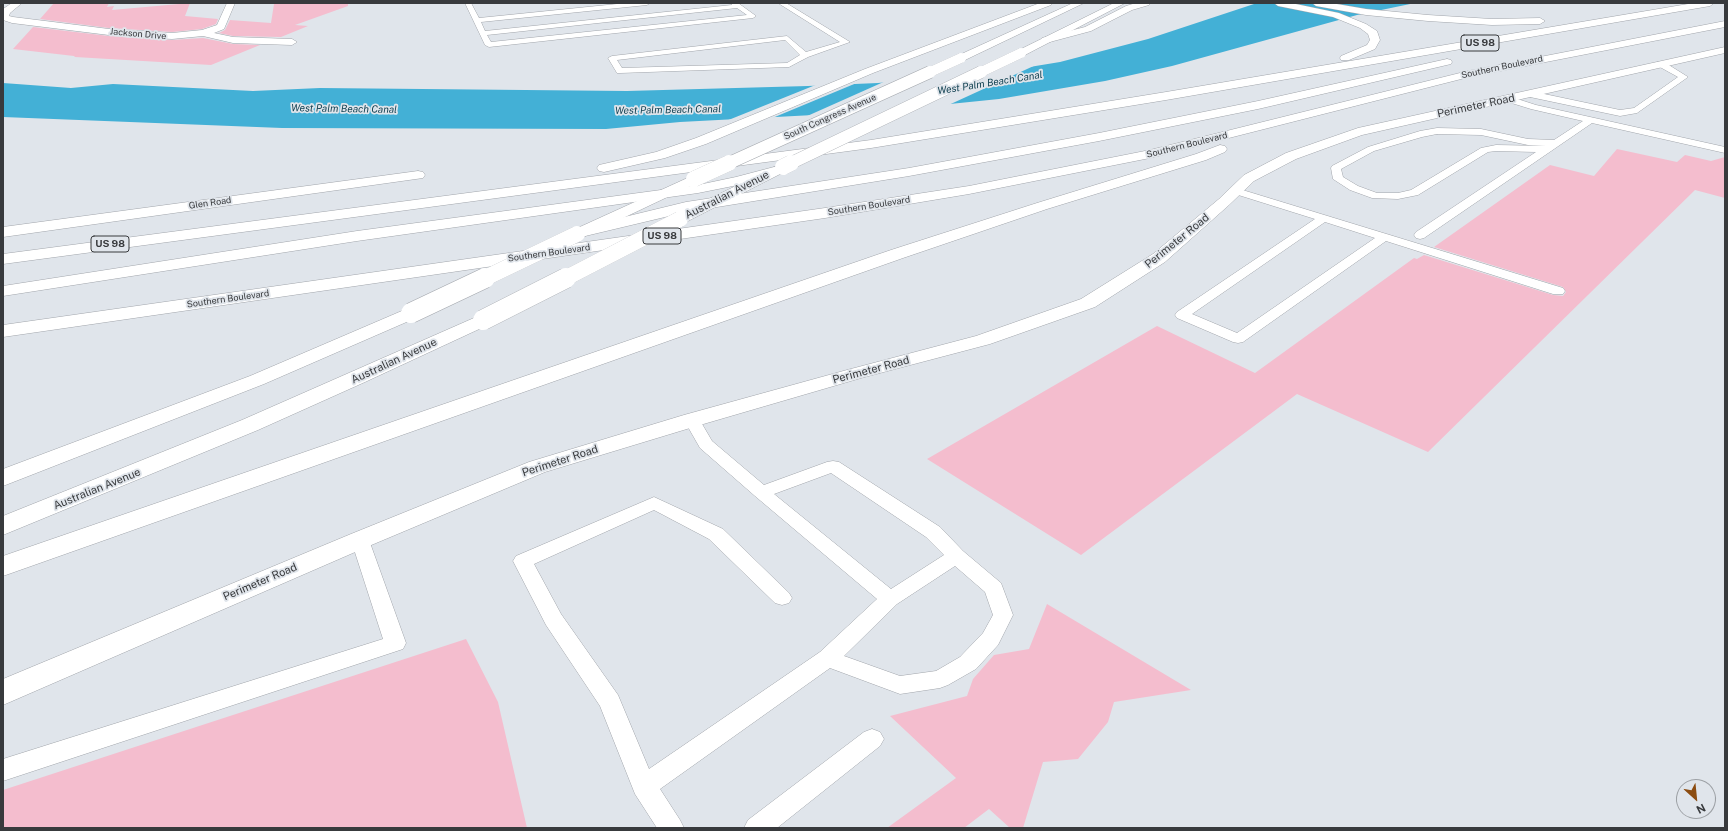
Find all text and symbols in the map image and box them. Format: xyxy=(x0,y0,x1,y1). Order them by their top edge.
street label: Jackson Drive xyxy=(109,26,167,42)
road number: US 98 xyxy=(1461,35,1499,51)
street label: Southern Boulevard xyxy=(1460,53,1544,81)
water label: West Palm Beach Canal xyxy=(937,69,1043,97)
street label: Perimeter Road xyxy=(1436,91,1516,121)
street label: South Congress Avenue xyxy=(782,92,878,142)
water label: West Palm Beach Canal xyxy=(291,102,397,116)
water label: West Palm Beach Canal xyxy=(615,103,721,117)
street label: Southern Boulevard xyxy=(1145,130,1229,160)
street label: Australian Avenue xyxy=(683,168,771,222)
street label: Southern Boulevard xyxy=(827,194,911,218)
street label: Glen Road xyxy=(188,195,232,211)
street label: Perimeter Road xyxy=(1142,211,1212,271)
road number: US 98 xyxy=(643,228,681,244)
road number: US 98 xyxy=(91,236,129,252)
street label: Southern Boulevard xyxy=(507,242,591,264)
street label: Southern Boulevard xyxy=(186,288,270,310)
street label: Australian Avenue xyxy=(349,335,439,387)
street label: Perimeter Road xyxy=(831,353,911,387)
street label: Perimeter Road xyxy=(520,442,600,480)
street label: Australian Avenue xyxy=(51,465,143,513)
street label: Perimeter Road xyxy=(221,560,299,604)
north arrow xyxy=(1676,779,1716,819)
text: N xyxy=(1694,801,1708,816)

